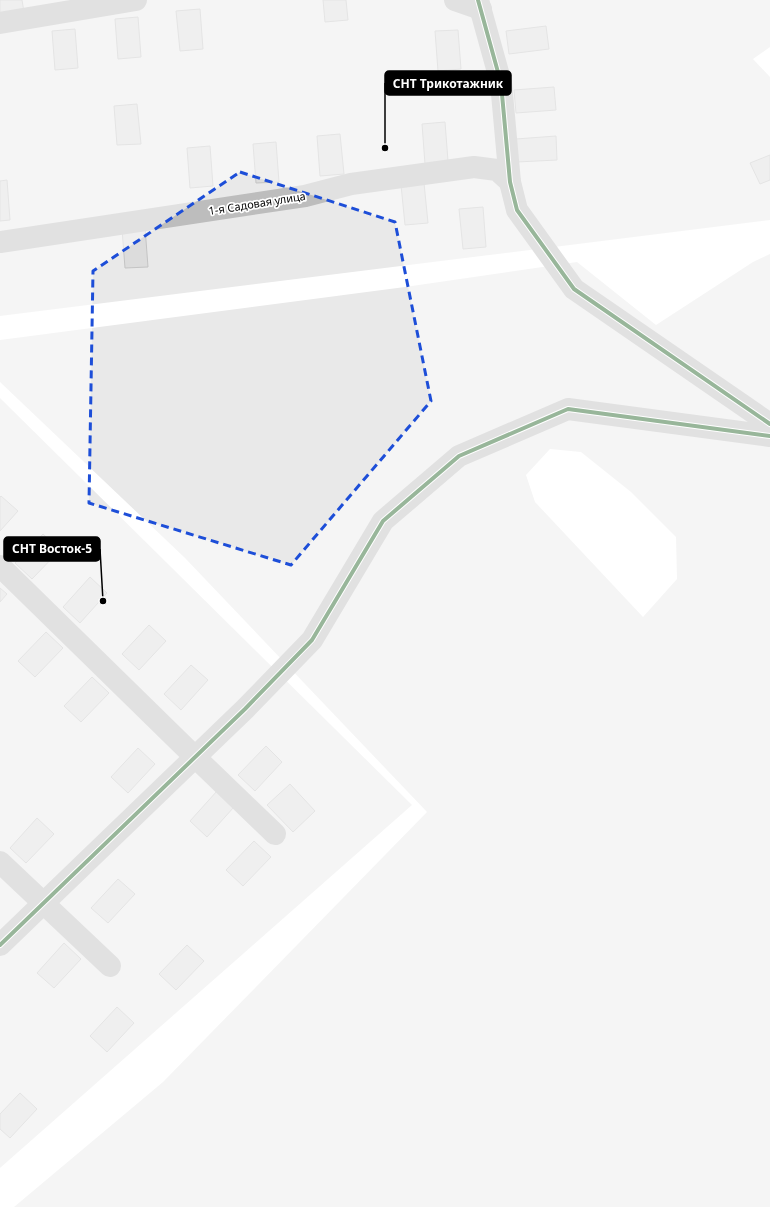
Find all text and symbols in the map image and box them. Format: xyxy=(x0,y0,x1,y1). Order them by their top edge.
callout: СНТ Трикотажник xyxy=(385,71,511,95)
text: СНТ Трикотажник xyxy=(393,75,504,92)
street label: 1-я Садовая улица xyxy=(207,188,307,218)
callout: СНТ Восток-5 xyxy=(4,537,100,561)
text: СНТ Восток-5 xyxy=(12,540,92,557)

